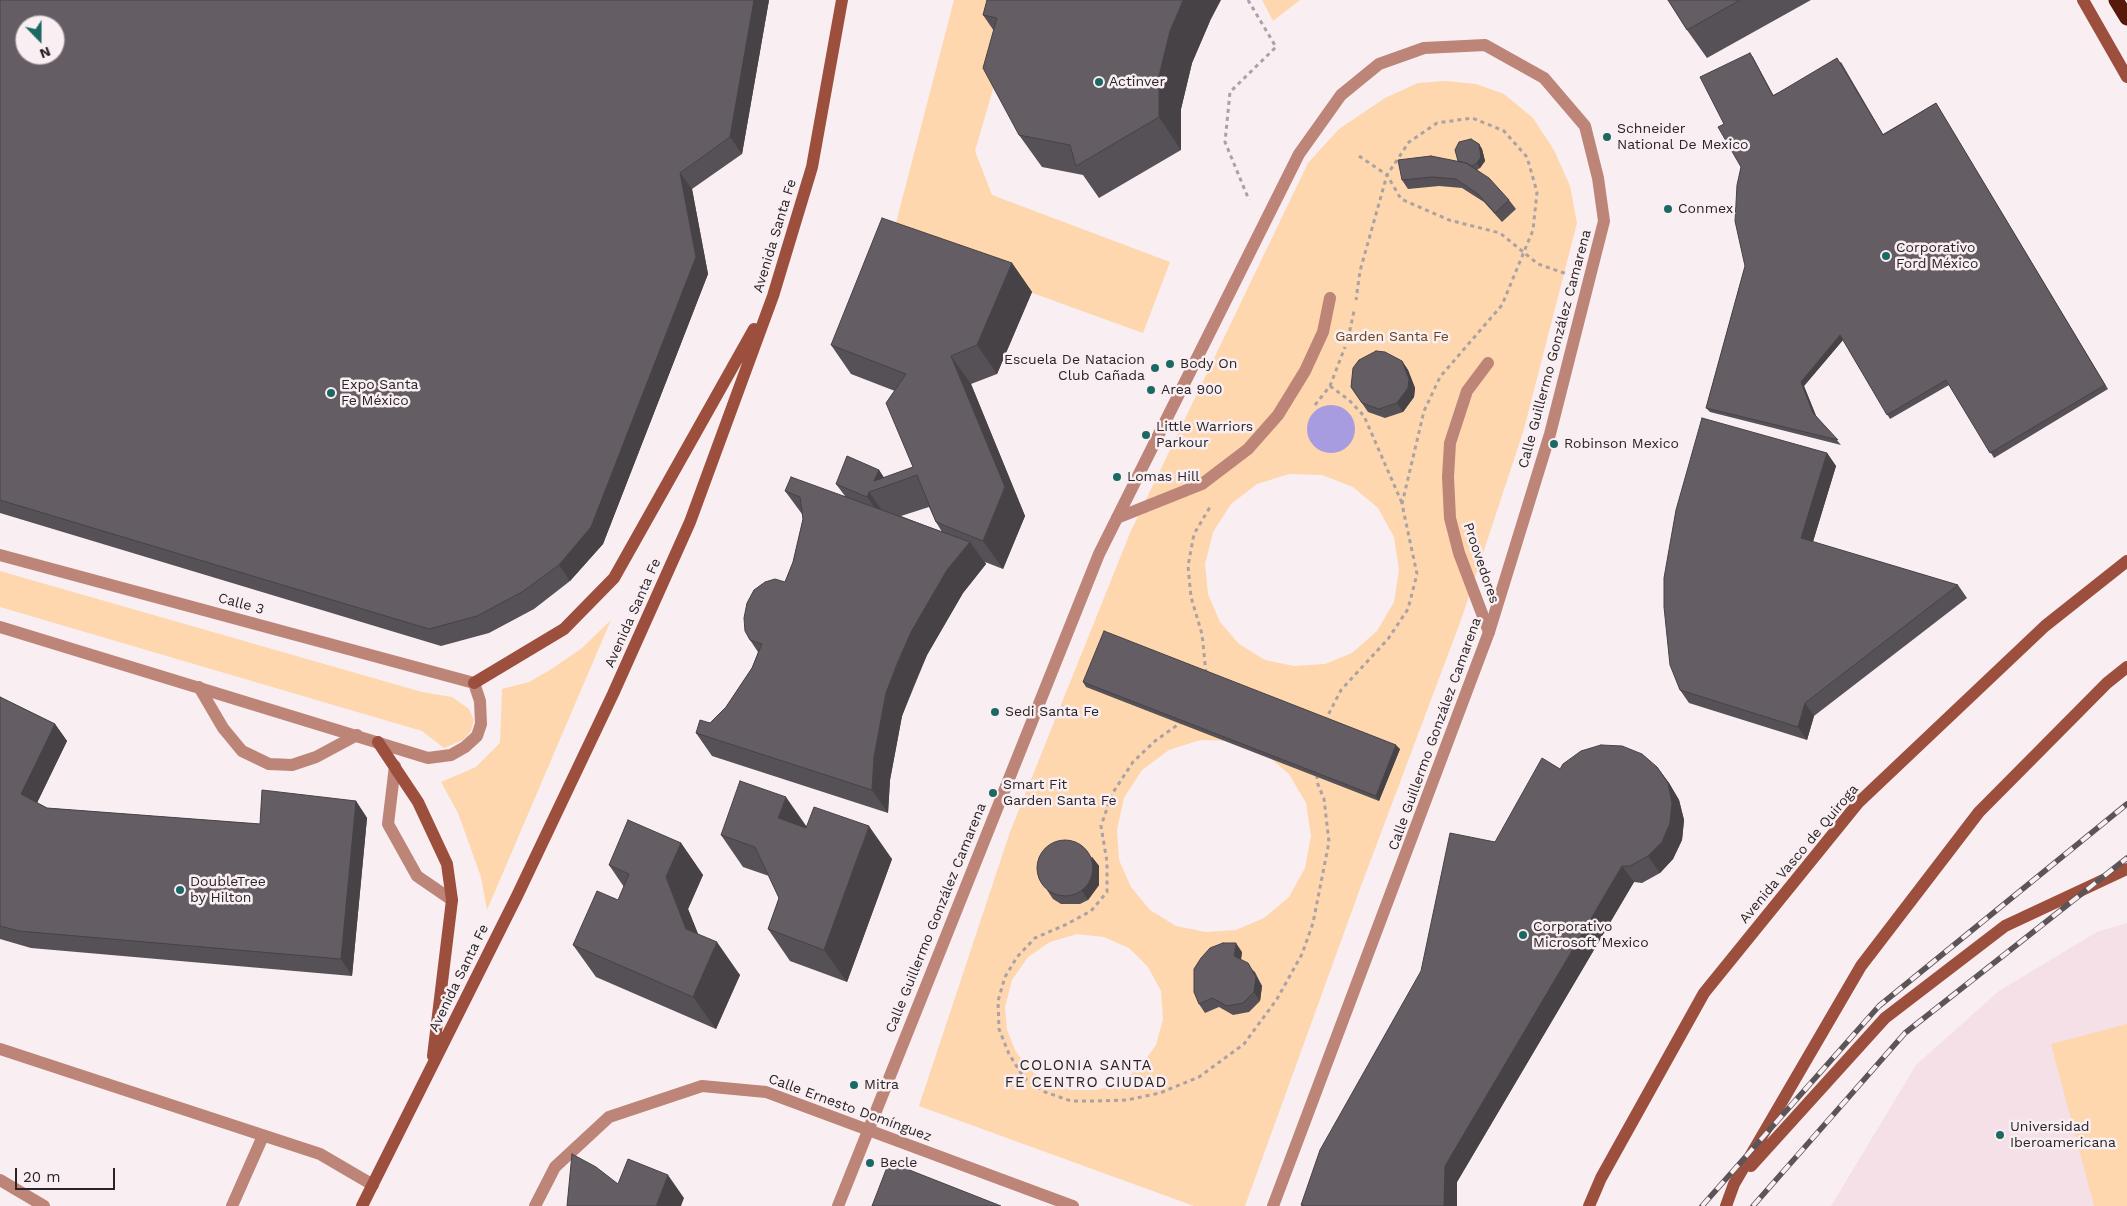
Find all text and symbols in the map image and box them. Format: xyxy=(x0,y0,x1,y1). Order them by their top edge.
north arrow xyxy=(15,15,65,65)
text: N xyxy=(37,44,53,62)
place label: Actinver xyxy=(1109,74,1165,90)
marker: Actinver xyxy=(1093,76,1105,88)
place label: Schneider National De Mexico xyxy=(1617,121,1749,154)
marker: Schneider National De Mexico xyxy=(1601,131,1613,143)
street label: Avenida Santa Fe xyxy=(750,177,800,295)
place label: Conmex xyxy=(1678,201,1733,217)
marker: Conmex xyxy=(1662,203,1674,215)
street label: Calle Guillermo González Camarena xyxy=(1515,228,1595,470)
place label: Corporativo Ford México xyxy=(1896,240,1978,272)
marker: Corporativo Ford México xyxy=(1880,250,1892,262)
park label: Garden Santa Fe xyxy=(1335,329,1449,345)
place label: Escuela De Natacion Club Cañada xyxy=(1004,352,1145,384)
place label: Body On xyxy=(1180,356,1237,372)
marker: Body On xyxy=(1164,358,1176,370)
marker: Escuela De Natacion Club Cañada xyxy=(1149,362,1161,374)
place label: Expo Santa Fe México xyxy=(341,377,418,410)
place label: Area 900 xyxy=(1161,382,1223,398)
marker: Area 900 xyxy=(1145,384,1157,396)
marker: Expo Santa Fe México xyxy=(325,387,337,399)
place label: Little Warriors Parkour xyxy=(1156,419,1253,452)
marker: Little Warriors Parkour xyxy=(1140,429,1152,441)
place label: Robinson Mexico xyxy=(1564,436,1679,452)
marker: Robinson Mexico xyxy=(1548,438,1560,450)
place label: Lomas Hill xyxy=(1127,469,1200,485)
marker: Lomas Hill xyxy=(1111,471,1123,483)
street label: Proovedores xyxy=(1459,520,1503,606)
street label: Avenida Santa Fe xyxy=(601,556,665,670)
street label: Calle 3 xyxy=(216,590,266,618)
street label: Calle Guillermo González Camarena xyxy=(1385,615,1485,853)
place label: Sedi Santa Fe xyxy=(1005,704,1099,720)
marker: Sedi Santa Fe xyxy=(989,706,1001,718)
place label: Smart Fit Garden Santa Fe xyxy=(1003,777,1117,810)
street label: Avenida Vasco de Quiroga xyxy=(1736,781,1862,927)
marker: Smart Fit Garden Santa Fe xyxy=(987,787,999,799)
street label: Calle Guillermo González Camarena xyxy=(882,801,990,1035)
place label: DoubleTree by Hilton xyxy=(190,874,266,906)
marker: DoubleTree by Hilton xyxy=(174,884,186,896)
place label: Corporativo Microsoft Mexico xyxy=(1533,919,1649,952)
street label: Avenida Santa Fe xyxy=(426,921,492,1035)
marker: Corporativo Microsoft Mexico xyxy=(1517,929,1529,941)
district label: COLONIA SANTA FE CENTRO CIUDAD xyxy=(1003,1057,1169,1092)
street label: Calle Ernesto Domínguez xyxy=(766,1071,934,1145)
place label: Mitra xyxy=(864,1077,899,1093)
marker: Mitra xyxy=(848,1079,860,1091)
place label: Universidad Iberoamericana xyxy=(2010,1119,2116,1152)
marker: Universidad Iberoamericana xyxy=(1994,1129,2006,1141)
place label: Becle xyxy=(880,1155,917,1171)
marker: Becle xyxy=(864,1157,876,1169)
scale bar xyxy=(18,1158,118,1190)
text: 20 m xyxy=(23,1168,61,1186)

